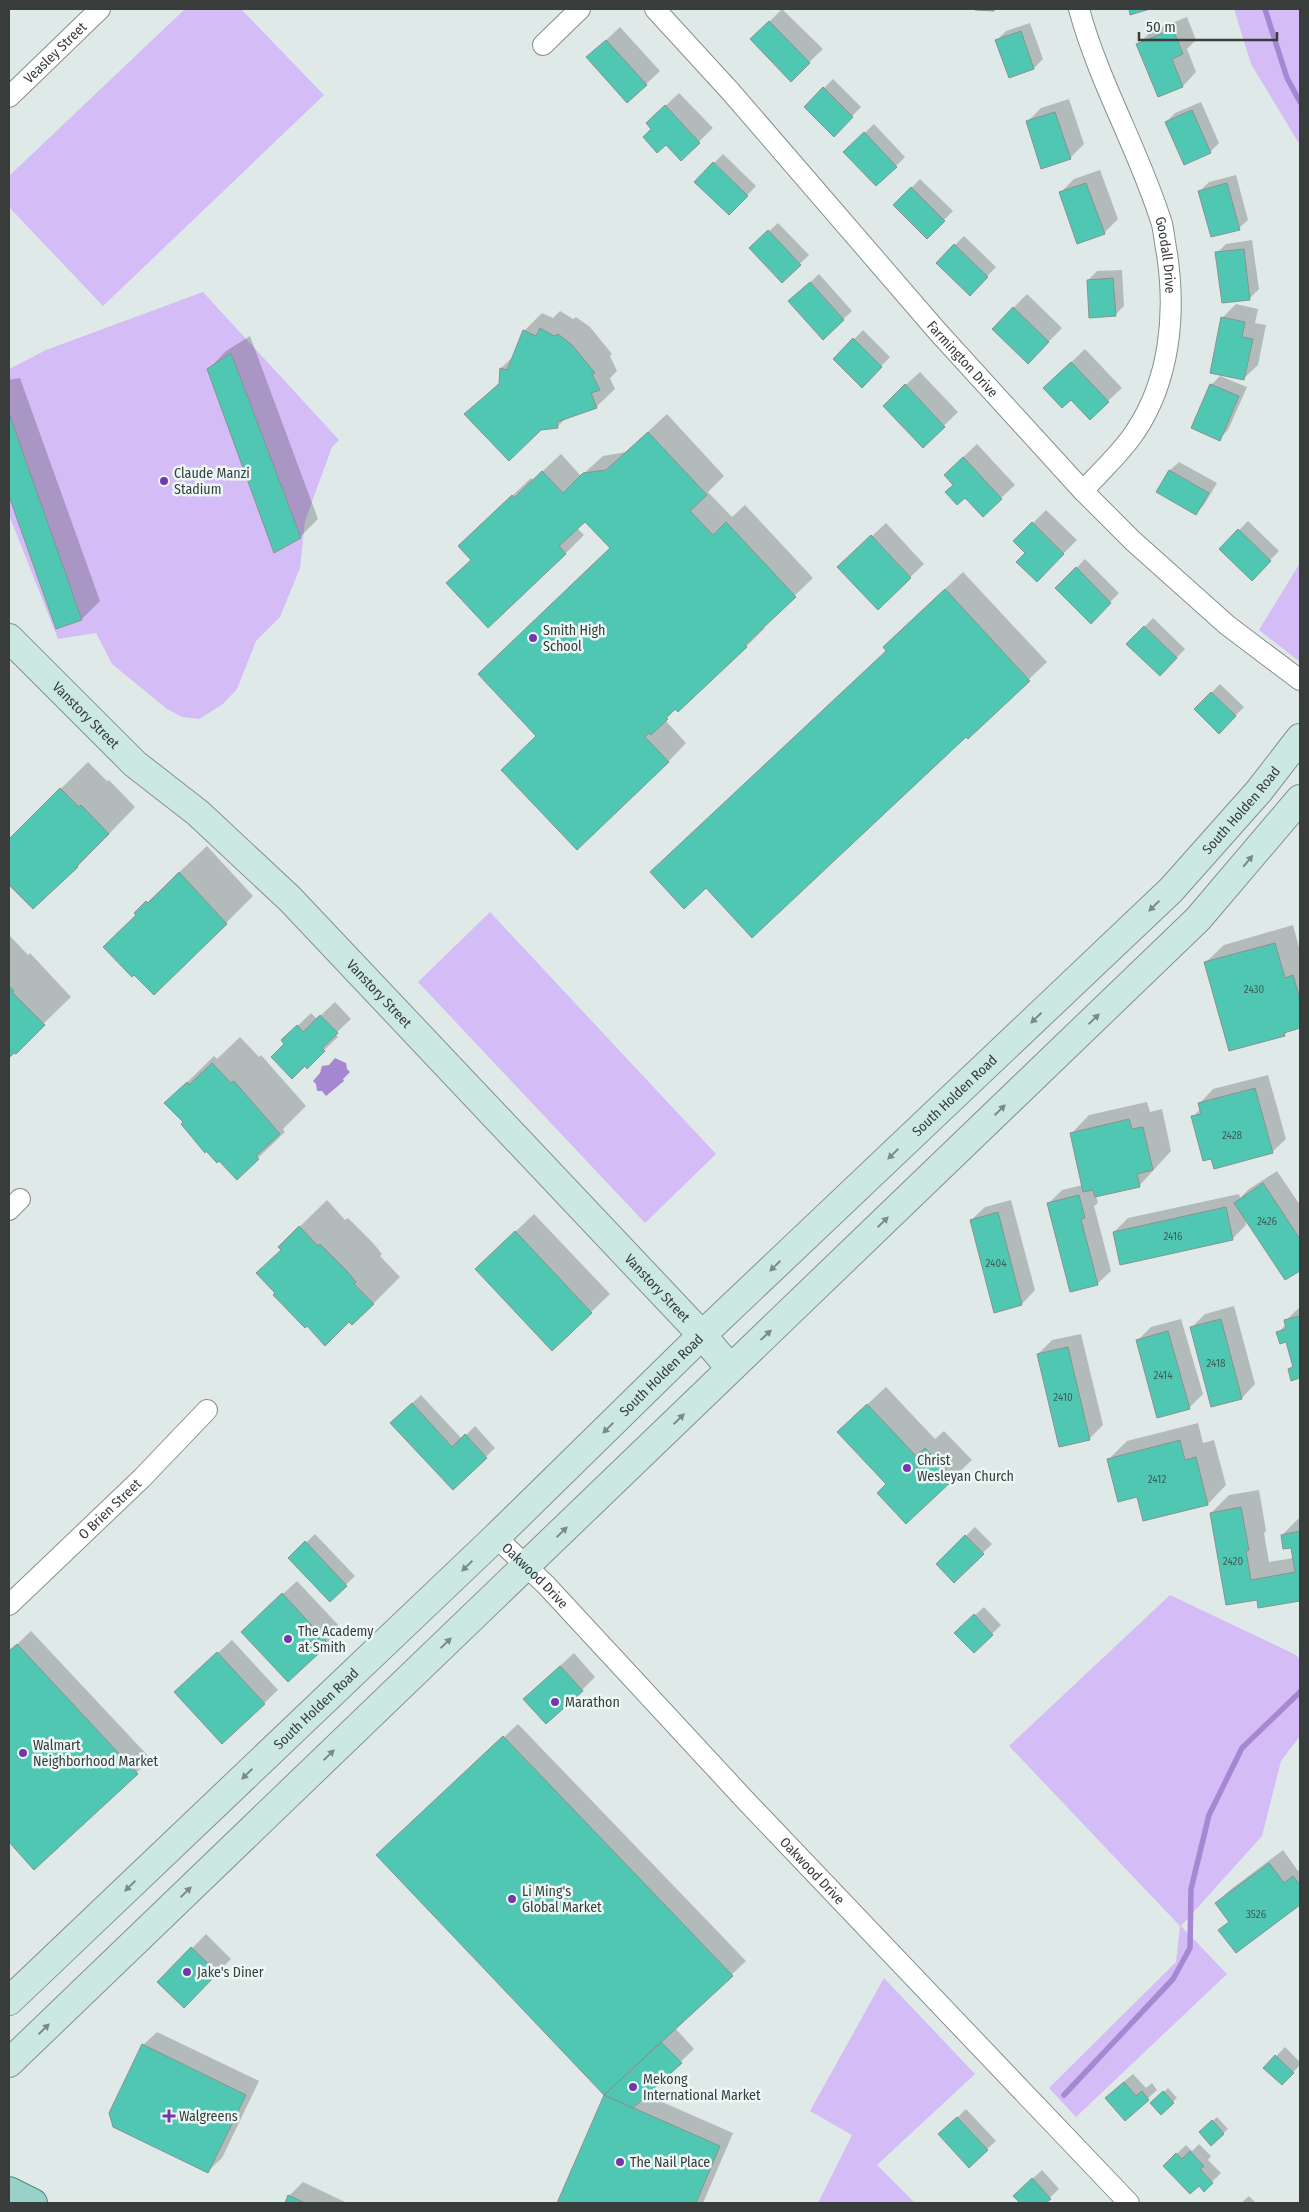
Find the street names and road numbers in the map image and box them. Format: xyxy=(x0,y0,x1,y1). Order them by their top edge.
street label: Veasley Street xyxy=(20,18,90,87)
street label: Goodall Drive xyxy=(1152,214,1179,294)
street label: Farmington Drive xyxy=(924,317,1002,401)
street label: Vanstory Street xyxy=(49,678,123,752)
street label: South Holden Road xyxy=(1199,763,1284,858)
street label: Vanstory Street xyxy=(343,956,416,1031)
street label: South Holden Road xyxy=(908,1051,1000,1140)
street label: Vanstory Street xyxy=(621,1250,694,1326)
street label: South Holden Road xyxy=(616,1330,707,1420)
street label: O Brien Street xyxy=(75,1475,145,1543)
street label: Oakwood Drive xyxy=(499,1539,572,1612)
street label: South Holden Road xyxy=(270,1664,362,1753)
street label: Oakwood Drive xyxy=(776,1834,848,1908)

